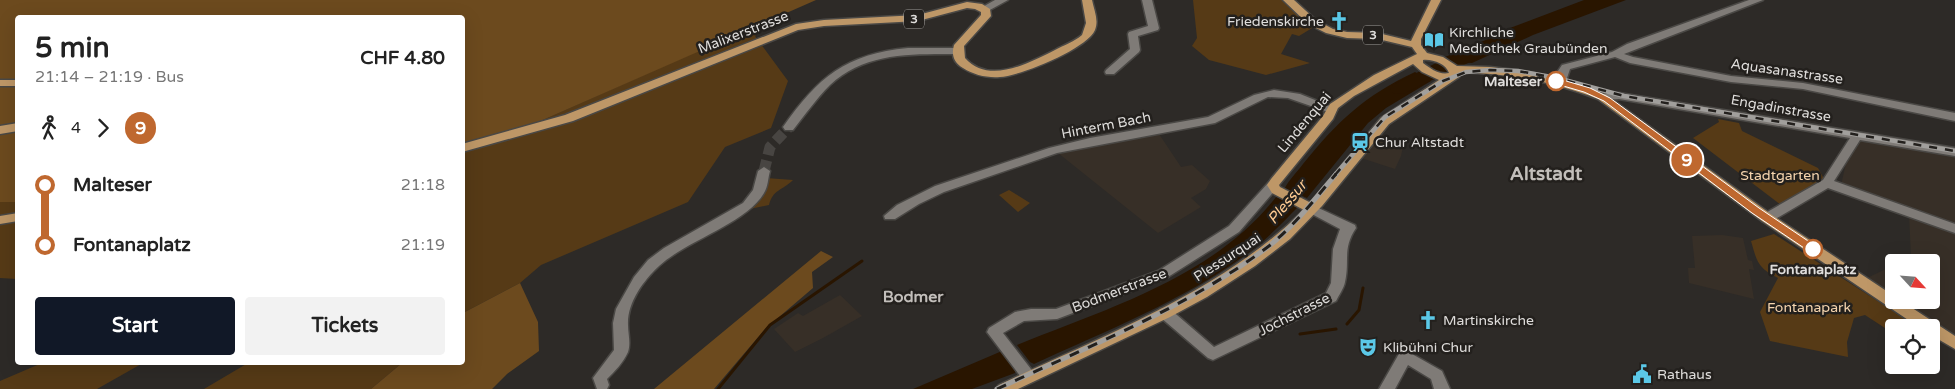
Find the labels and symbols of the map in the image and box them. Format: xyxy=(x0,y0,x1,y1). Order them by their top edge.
street label: Malixerstrasse xyxy=(695,7,791,58)
road number: 3 xyxy=(904,10,924,28)
church icon: Friedenskirche xyxy=(1328,10,1350,32)
place label: Friedenskirche xyxy=(1227,13,1324,30)
place label: Kirchliche Mediothek Graubünden xyxy=(1449,24,1608,57)
road number: 3 xyxy=(1363,26,1383,44)
library icon: Kirchliche Mediothek Graubünden xyxy=(1423,29,1445,51)
street label: Aquasanastrasse xyxy=(1730,55,1844,88)
marker: Malteser xyxy=(1546,71,1566,91)
place label: Malteser xyxy=(1484,73,1543,90)
street label: Lindenquai xyxy=(1274,88,1335,156)
street label: Engadinstrasse xyxy=(1729,91,1832,126)
street label: Hinterm Bach xyxy=(1060,108,1152,143)
station icon: Chur Altstadt xyxy=(1349,131,1371,153)
place label: Chur Altstadt xyxy=(1375,134,1465,151)
line badge: 9 xyxy=(1671,144,1703,176)
district label: Altstadt xyxy=(1510,163,1583,185)
park label: Stadtgarten xyxy=(1740,167,1820,184)
water label: Plessur xyxy=(1264,175,1312,228)
street label: Plessurquai xyxy=(1191,229,1264,285)
marker: Fontanaplatz xyxy=(1803,239,1823,259)
north arrow xyxy=(1885,254,1940,309)
place label: Fontanaplatz xyxy=(1770,261,1856,278)
street label: Bodmerstrasse xyxy=(1070,265,1169,316)
district label: Bodmer xyxy=(883,287,944,307)
street label: Jochstrasse xyxy=(1256,289,1333,340)
park label: Fontanapark xyxy=(1767,299,1851,316)
church icon: Martinskirche xyxy=(1417,309,1439,331)
place label: Martinskirche xyxy=(1443,312,1534,329)
theatre icon: Klibühni Chur xyxy=(1357,336,1379,358)
place label: Klibühni Chur xyxy=(1383,339,1474,356)
public building icon: Rathaus xyxy=(1631,363,1653,385)
place label: Rathaus xyxy=(1657,366,1712,383)

